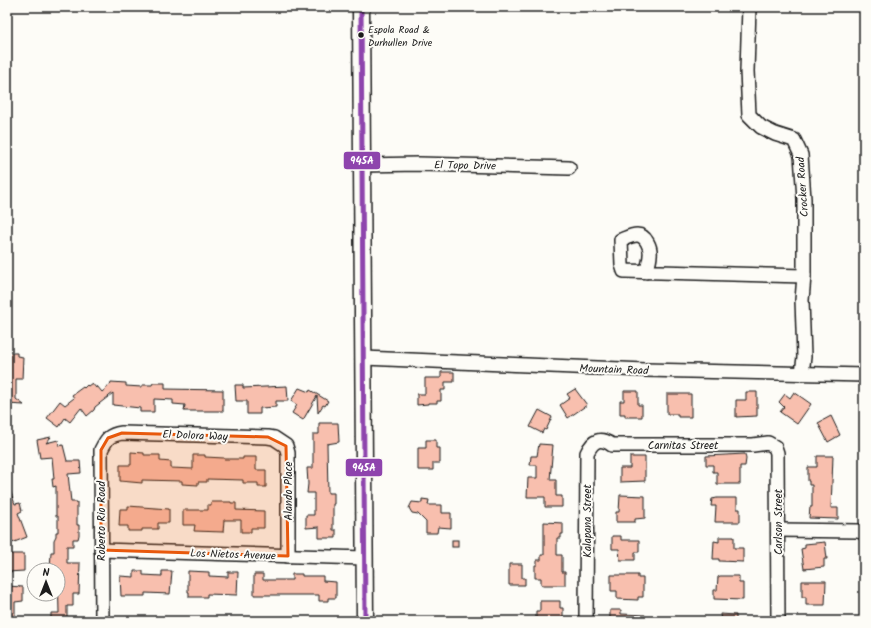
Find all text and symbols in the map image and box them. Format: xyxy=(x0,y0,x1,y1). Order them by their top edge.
place label: Espola Road & Durhullen Drive xyxy=(368,22,433,51)
marker: Espola Road & Durhullen Drive xyxy=(356,30,366,40)
line badge: 945A xyxy=(343,151,381,170)
text: 945A xyxy=(350,152,374,170)
street label: El Topo Drive xyxy=(434,156,496,176)
street label: Crocker Road xyxy=(792,156,814,218)
street label: Mountain Road xyxy=(579,360,649,380)
street label: El Dolora Way xyxy=(162,426,229,446)
street label: Carnitas Street xyxy=(648,437,719,455)
line badge: 945A xyxy=(345,458,383,477)
text: 945A xyxy=(352,459,376,477)
street label: Alando Place xyxy=(280,461,298,520)
street label: Roberto Rio Road xyxy=(93,481,111,561)
street label: Kalapana Street xyxy=(579,484,597,558)
street label: Carlson Street xyxy=(770,488,788,555)
street label: Los Nietos Avenue xyxy=(190,545,276,565)
north arrow xyxy=(26,562,66,602)
text: N xyxy=(43,564,50,582)

